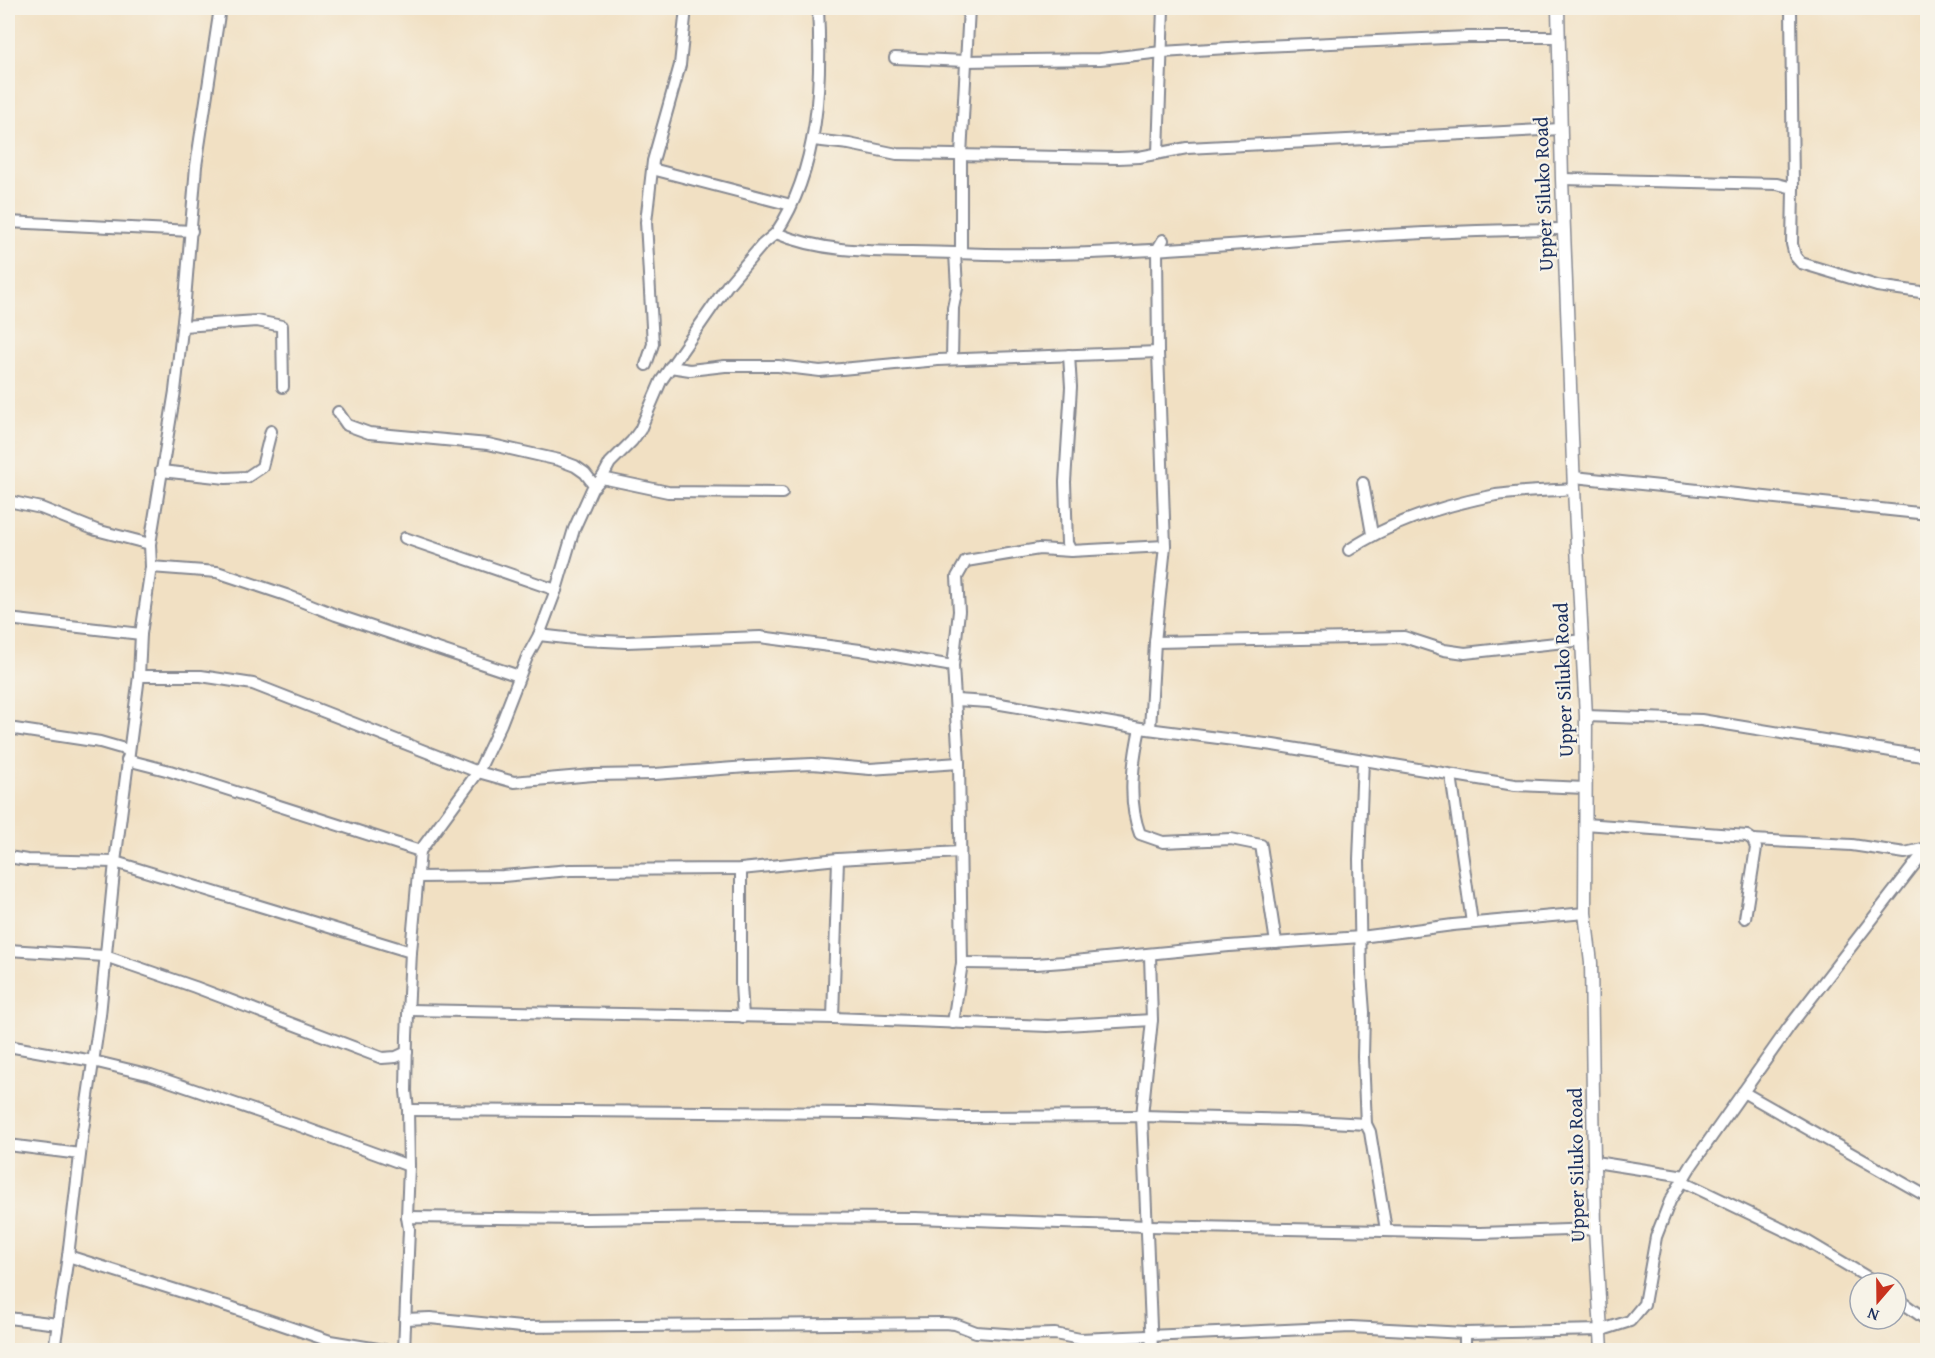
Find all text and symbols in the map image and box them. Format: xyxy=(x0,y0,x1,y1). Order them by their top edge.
street label: Upper Siluko Road xyxy=(1525,116,1560,272)
street label: Upper Siluko Road xyxy=(1545,602,1580,758)
street label: Upper Siluko Road xyxy=(1560,1087,1591,1243)
north arrow xyxy=(1848,1271,1908,1331)
text: N xyxy=(1863,1302,1882,1328)

